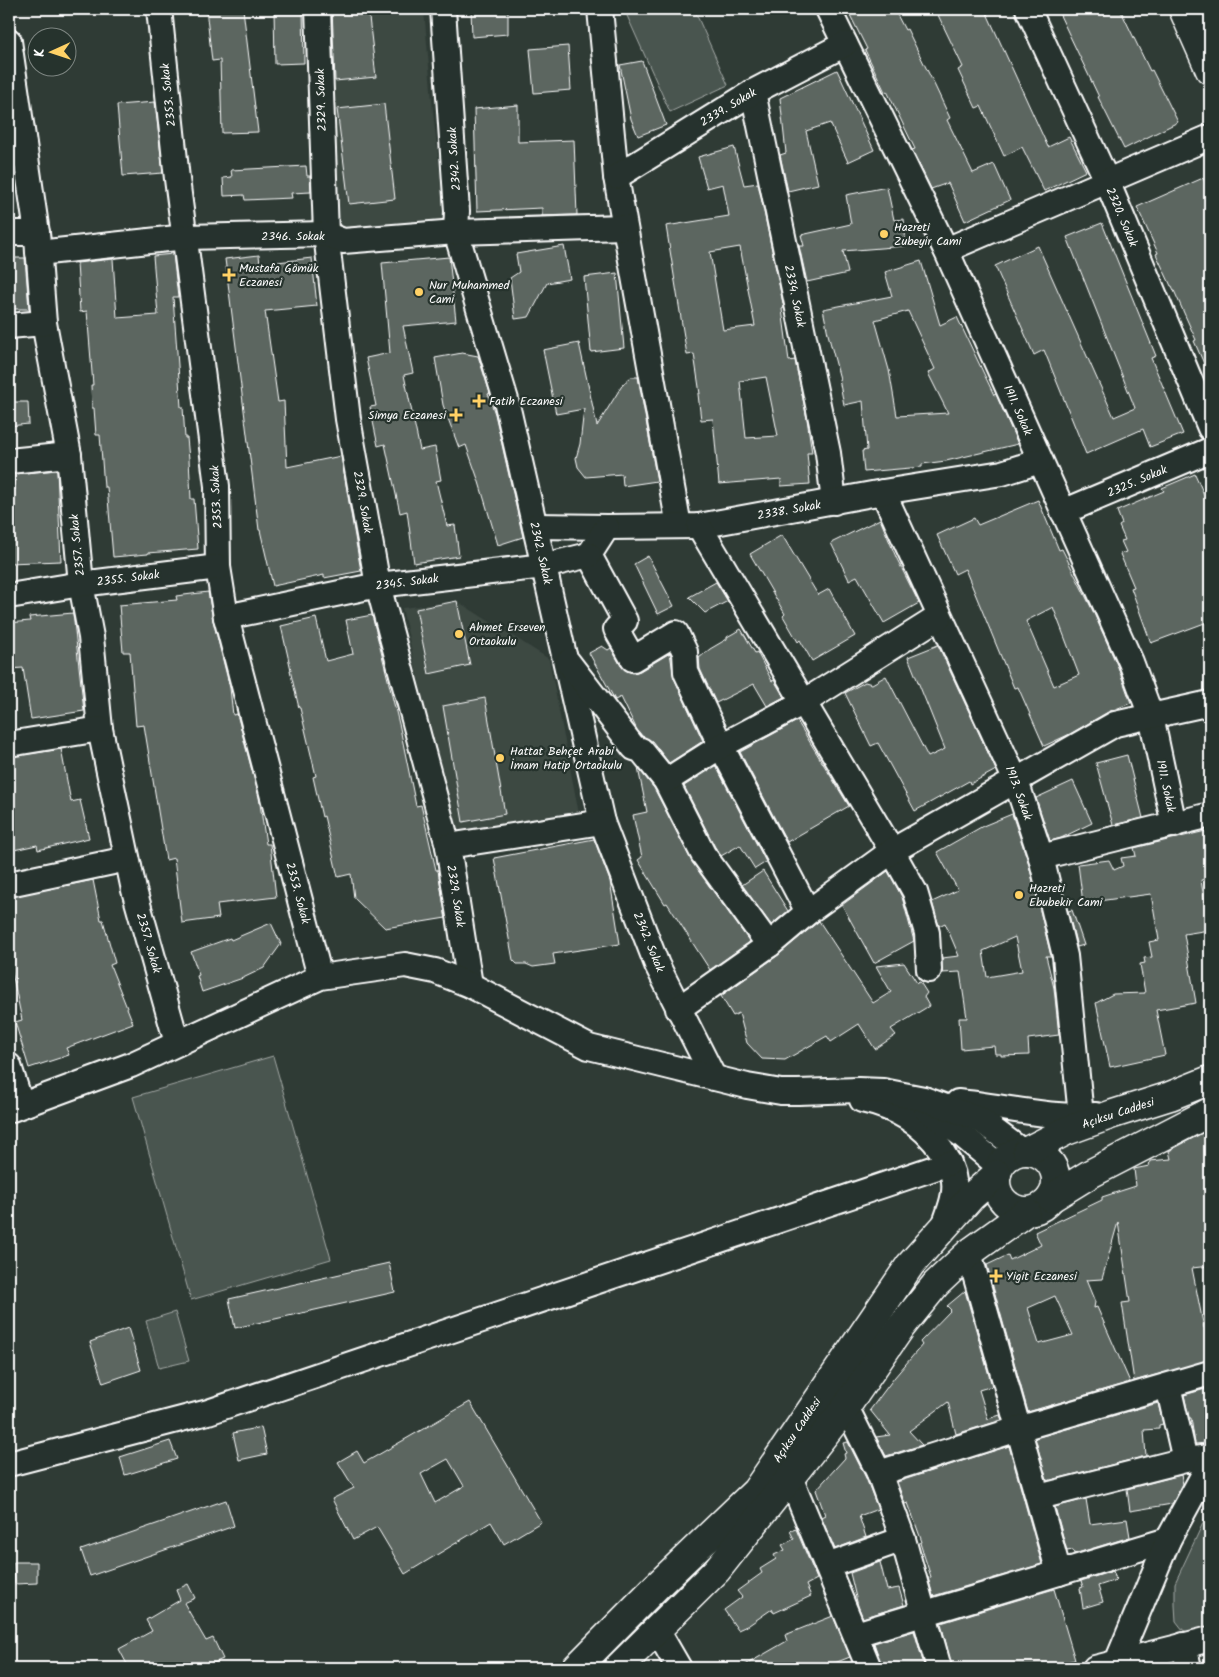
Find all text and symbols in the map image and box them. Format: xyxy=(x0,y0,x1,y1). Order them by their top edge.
north arrow xyxy=(28,28,78,78)
text: K xyxy=(29,47,51,57)
street label: 2353. Sokak xyxy=(156,62,181,128)
street label: 2329. Sokak xyxy=(311,68,332,132)
street label: 2339. Sokak xyxy=(696,83,760,132)
street label: 2342. Sokak xyxy=(443,126,466,191)
street label: 2320. Sokak xyxy=(1100,184,1143,250)
place label: Hazreti Zubeyir Cami xyxy=(894,218,963,251)
street label: 2346. Sokak xyxy=(261,227,325,246)
marker: Hazreti Zubeyir Cami xyxy=(878,228,890,240)
place label: Mustafa Gömük Eczanesi xyxy=(239,259,319,292)
street label: 2334. Sokak xyxy=(779,263,810,330)
marker: Mustafa Gömük Eczanesi xyxy=(223,269,235,281)
place label: Nur Muhammed Cami xyxy=(429,276,510,309)
marker: Nur Muhammed Cami xyxy=(413,286,425,298)
street label: 1911. Sokak xyxy=(998,382,1037,439)
place label: Fatih Eczanesi xyxy=(489,392,564,411)
marker: Fatih Eczanesi xyxy=(473,395,485,407)
place label: Simya Eczanesi xyxy=(368,406,447,425)
marker: Simya Eczanesi xyxy=(450,409,462,421)
street label: 2325. Sokak xyxy=(1104,460,1171,503)
street label: 2353. Sokak xyxy=(205,464,228,529)
street label: 2329. Sokak xyxy=(348,469,377,535)
street label: 2338. Sokak xyxy=(756,495,823,525)
street label: 2357. Sokak xyxy=(65,513,90,577)
street label: 2342. Sokak xyxy=(524,520,557,587)
street label: 2355. Sokak xyxy=(96,565,161,592)
street label: 2345. Sokak xyxy=(375,569,440,596)
place label: Ahmet Erseven Ortaokulu xyxy=(469,618,546,651)
marker: Ahmet Erseven Ortaokulu xyxy=(453,628,465,640)
place label: Hattat Behçet Arabi İmam Hatip Ortaokulu xyxy=(510,742,622,775)
marker: Hattat Behçet Arabi İmam Hatip Ortaokulu xyxy=(494,752,506,764)
street label: 1911. Sokak xyxy=(1151,758,1180,815)
street label: 1913. Sokak xyxy=(1000,763,1037,823)
street label: 2353. Sokak xyxy=(280,860,315,927)
street label: 2329. Sokak xyxy=(441,863,470,929)
place label: Hazreti Ebubekir Cami xyxy=(1029,879,1103,912)
marker: Hazreti Ebubekir Cami xyxy=(1013,889,1025,901)
street label: 2342. Sokak xyxy=(628,909,669,976)
street label: 2357. Sokak xyxy=(131,911,166,976)
street label: Açıksu Caddesi xyxy=(1079,1092,1158,1134)
place label: Yigit Eczanesi xyxy=(1006,1267,1078,1286)
marker: Yigit Eczanesi xyxy=(990,1270,1002,1282)
street label: Açıksu Caddesi xyxy=(768,1393,827,1467)

